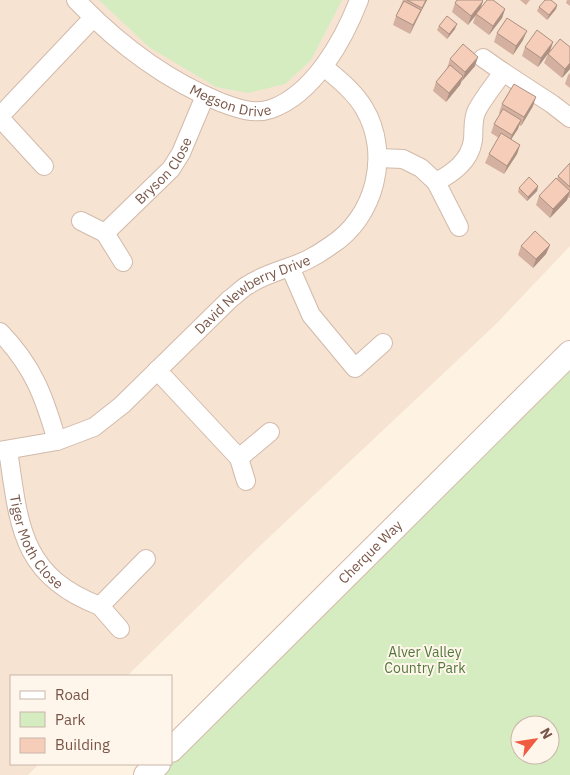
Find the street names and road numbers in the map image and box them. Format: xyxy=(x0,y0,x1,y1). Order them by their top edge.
street label: Megson Drive xyxy=(187,80,274,120)
street label: Bryson Close xyxy=(131,134,196,208)
street label: David Newberry Drive xyxy=(191,251,313,338)
street label: Tiger Moth Close xyxy=(6,493,67,593)
street label: Cherque Way xyxy=(334,516,406,588)

